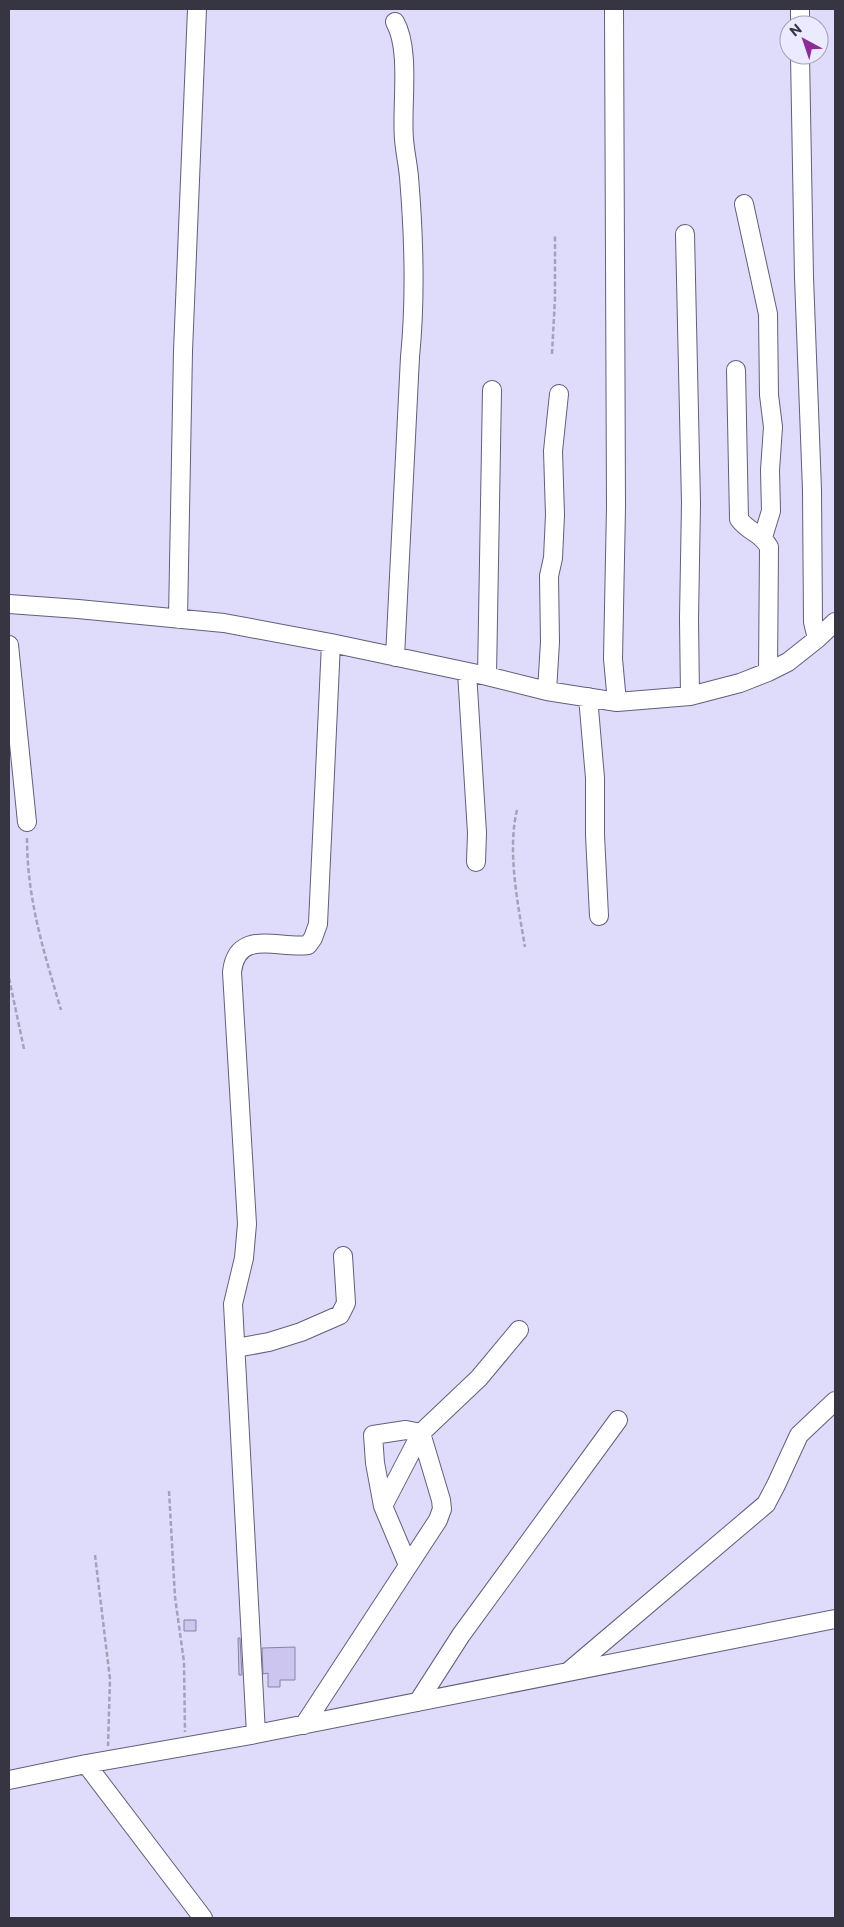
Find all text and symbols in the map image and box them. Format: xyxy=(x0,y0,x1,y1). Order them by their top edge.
north arrow xyxy=(779,15,829,65)
text: N xyxy=(786,20,805,40)

